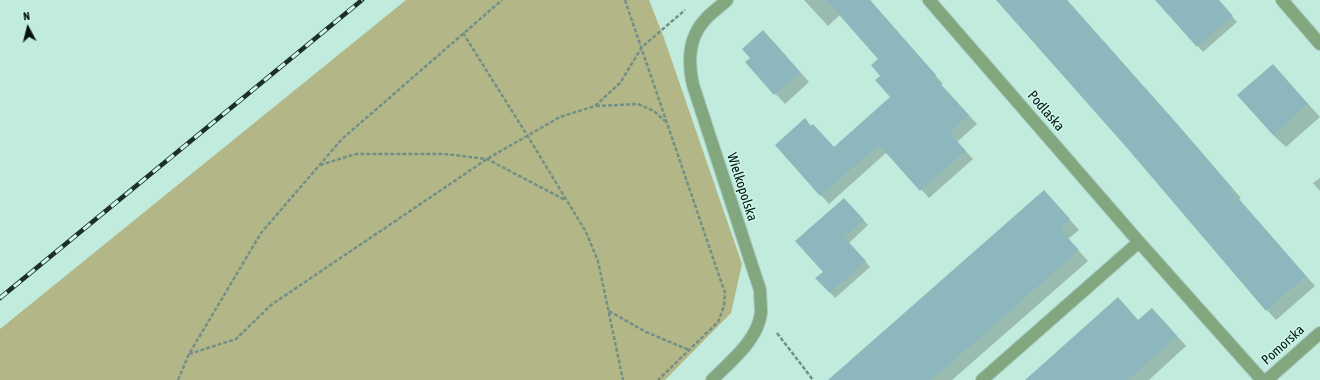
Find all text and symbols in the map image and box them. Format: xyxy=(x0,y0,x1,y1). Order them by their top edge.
north arrow xyxy=(8,8,48,48)
text: N xyxy=(23,10,30,22)
street label: Podlaska xyxy=(1024,87,1068,135)
street label: Wielkopolska xyxy=(723,151,761,223)
street label: Pomorska xyxy=(1258,321,1308,369)

